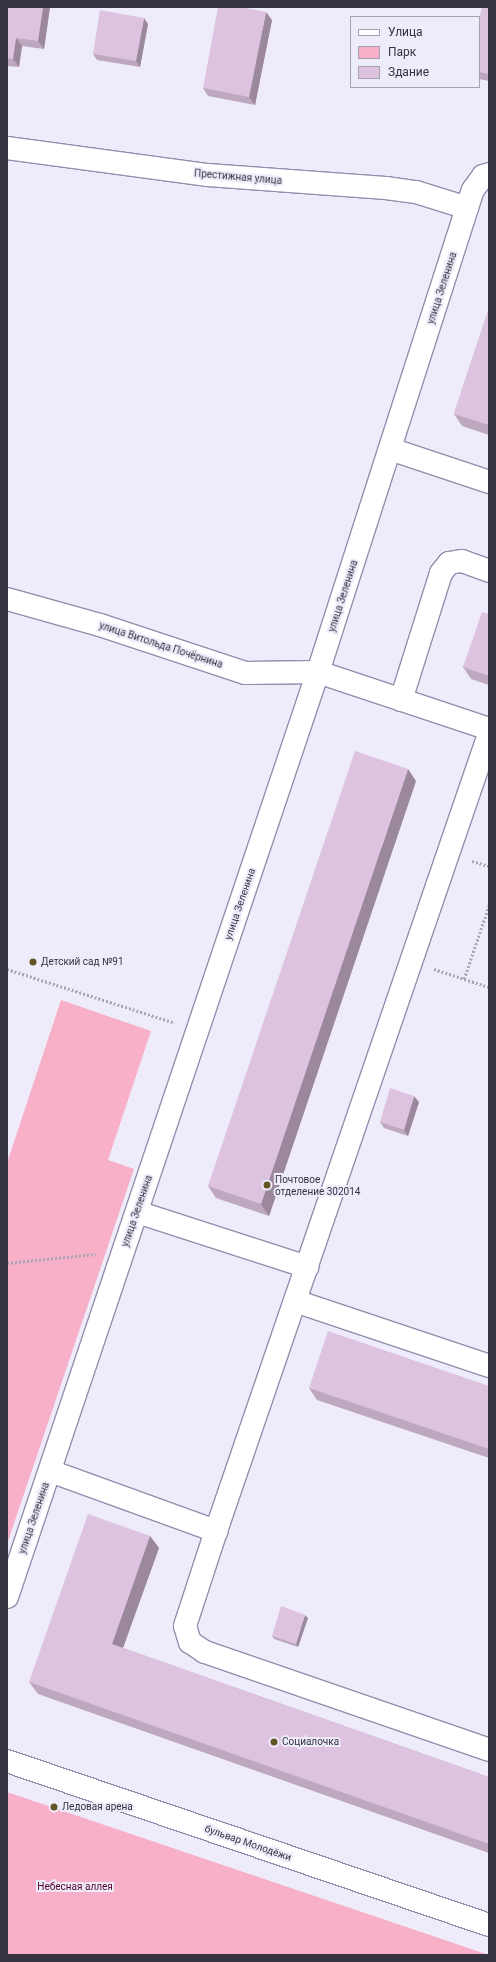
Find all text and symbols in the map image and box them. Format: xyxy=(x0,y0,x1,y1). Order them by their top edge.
legend xyxy=(350,16,480,88)
text: Улица xyxy=(388,25,423,39)
text: Парк xyxy=(388,45,416,59)
text: Здание xyxy=(388,65,429,79)
street label: Престижная улица xyxy=(194,167,282,187)
street label: улица Зеленина xyxy=(425,250,459,326)
street label: улица Зеленина xyxy=(326,558,360,634)
street label: улица Витольда Почёрнина xyxy=(98,619,224,671)
street label: улица Зеленина xyxy=(222,867,258,941)
place label: Детский сад №91 xyxy=(41,956,124,968)
marker: Детский сад №91 xyxy=(28,957,38,967)
place label: Почтовое отделение 302014 xyxy=(275,1173,360,1196)
street label: улица Зеленина xyxy=(119,1174,155,1248)
marker: Почтовое отделение 302014 xyxy=(262,1180,272,1190)
street label: улица Зеленина xyxy=(16,1481,52,1555)
place label: Социалочка xyxy=(282,1736,339,1748)
marker: Социалочка xyxy=(269,1737,279,1747)
place label: Ледовая арена xyxy=(62,1801,133,1813)
marker: Ледовая арена xyxy=(49,1802,59,1812)
street label: бульвар Молодёжи xyxy=(203,1823,293,1863)
park label: Небесная аллея xyxy=(37,1881,113,1893)

